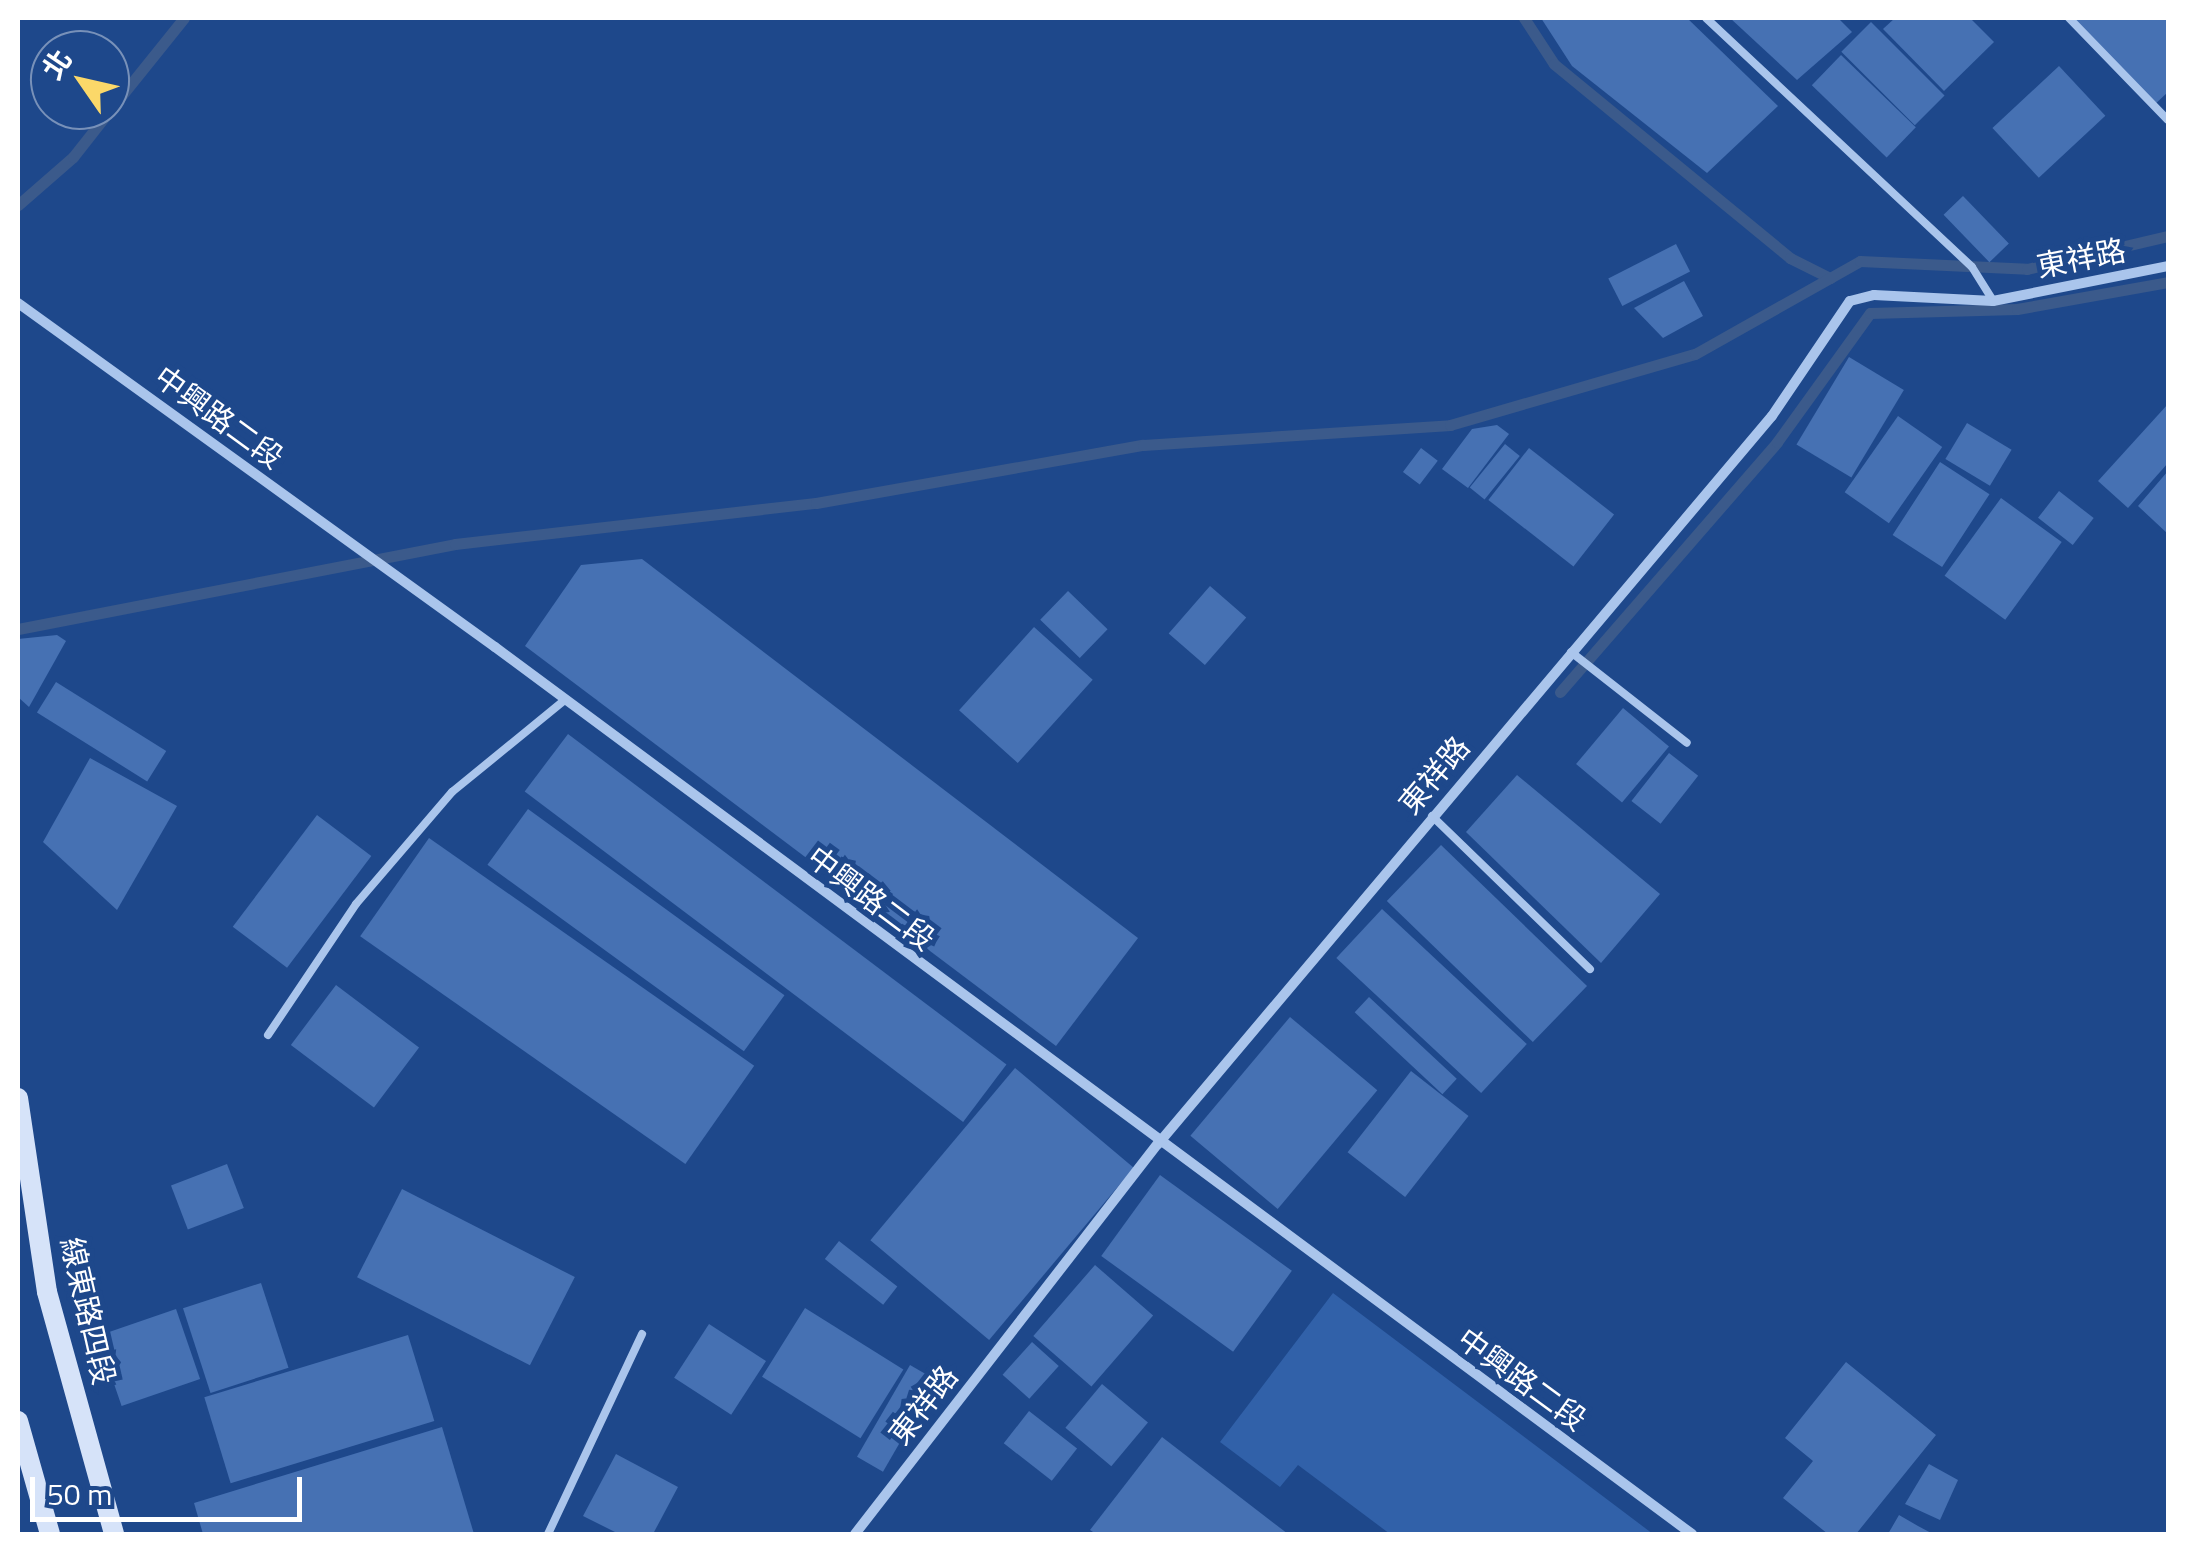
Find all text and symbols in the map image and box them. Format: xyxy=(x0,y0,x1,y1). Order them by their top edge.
north arrow xyxy=(30,30,130,130)
text: 北 xyxy=(31,40,82,88)
street label: 東祥路 xyxy=(2033,232,2129,284)
street label: 中興路二段 xyxy=(148,358,290,476)
street label: 東祥路 xyxy=(1391,729,1477,821)
street label: 中興路二段 xyxy=(800,838,942,958)
street label: 線東路四段 xyxy=(54,1234,122,1388)
street label: 中興路二段 xyxy=(1451,1320,1593,1438)
street label: 東祥路 xyxy=(881,1358,965,1452)
scale bar xyxy=(35,1457,308,1519)
text: 50 m xyxy=(47,1471,112,1517)

